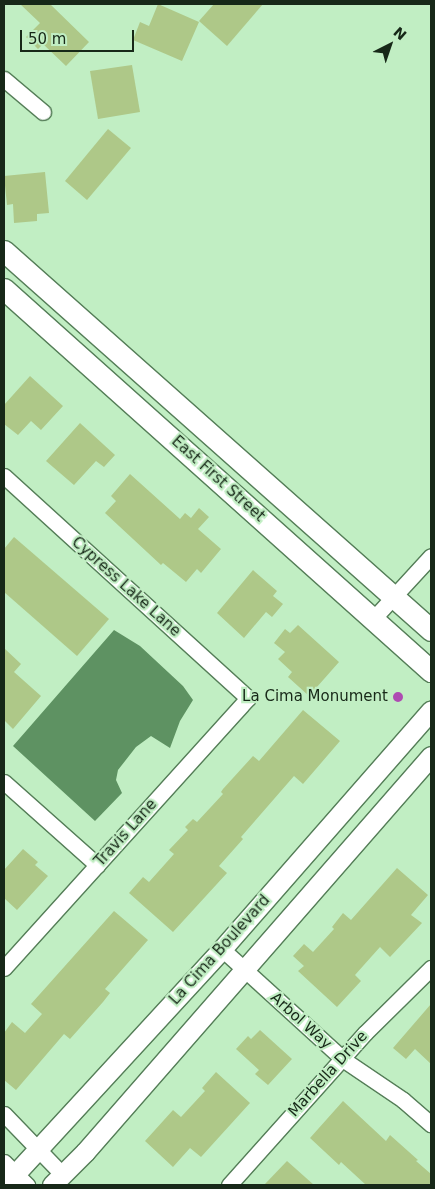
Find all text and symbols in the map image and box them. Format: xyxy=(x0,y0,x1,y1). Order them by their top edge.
scale bar xyxy=(22,20,136,52)
north arrow xyxy=(365,20,415,70)
text: N xyxy=(390,24,410,44)
text: 50 m xyxy=(28,30,66,48)
street label: East First Street xyxy=(168,432,268,526)
street label: Cypress Lake Lane xyxy=(68,533,184,641)
place label: La Cima Monument xyxy=(242,688,388,706)
marker: La Cima Monument xyxy=(392,691,404,703)
street label: Travis Lane xyxy=(91,796,161,870)
street label: La Cima Boulevard xyxy=(166,891,274,1009)
street label: Arbol Way xyxy=(267,989,335,1053)
street label: Marbella Drive xyxy=(285,1027,371,1121)

